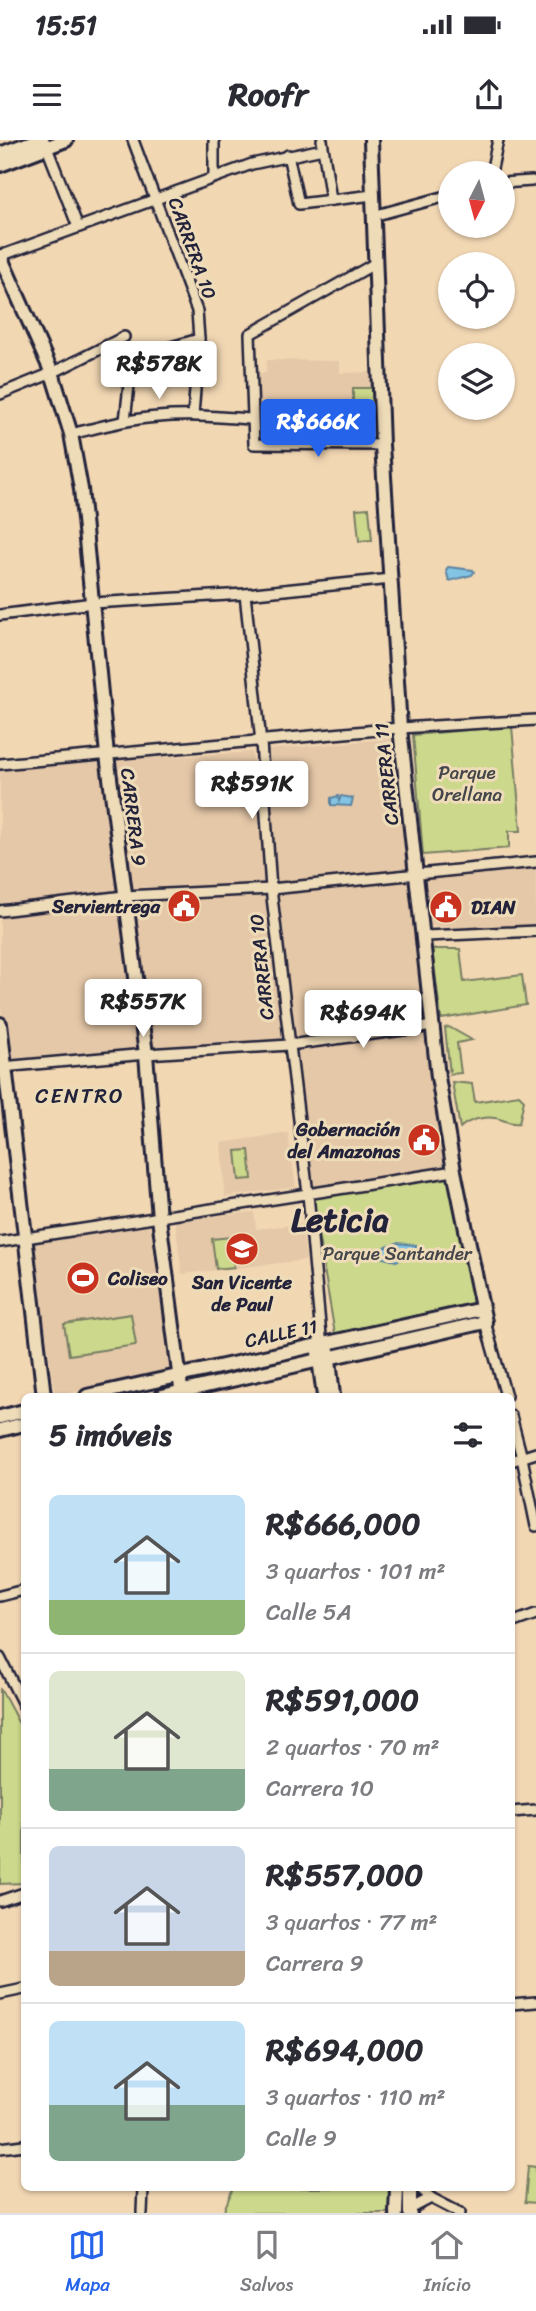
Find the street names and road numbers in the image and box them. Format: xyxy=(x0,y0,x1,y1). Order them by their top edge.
street label: CARRERA 10 xyxy=(159,192,226,304)
street label: CARRERA 11 xyxy=(365,721,408,827)
street label: CARRERA 9 xyxy=(111,766,156,868)
street label: CARRERA 10 xyxy=(240,912,283,1022)
street label: CALLE 11 xyxy=(242,1310,321,1357)

